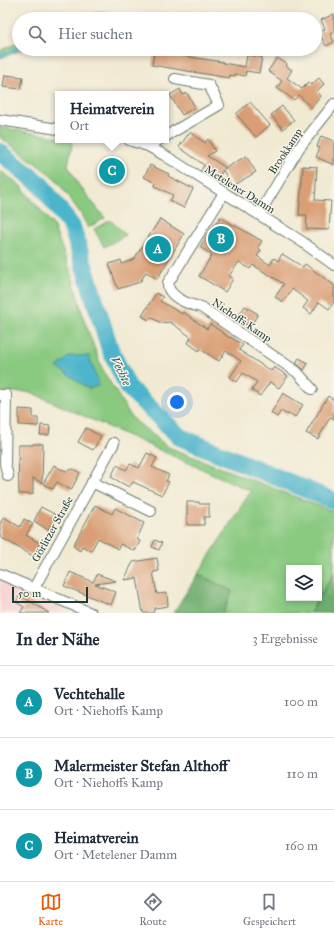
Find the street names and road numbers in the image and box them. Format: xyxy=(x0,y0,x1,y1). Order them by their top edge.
street label: Brookkamp xyxy=(266,125,305,177)
street label: Metelener Damm xyxy=(202,163,278,217)
street label: Niehoffs Kamp xyxy=(210,296,274,345)
street label: Görlitzer Straße xyxy=(29,494,76,564)

